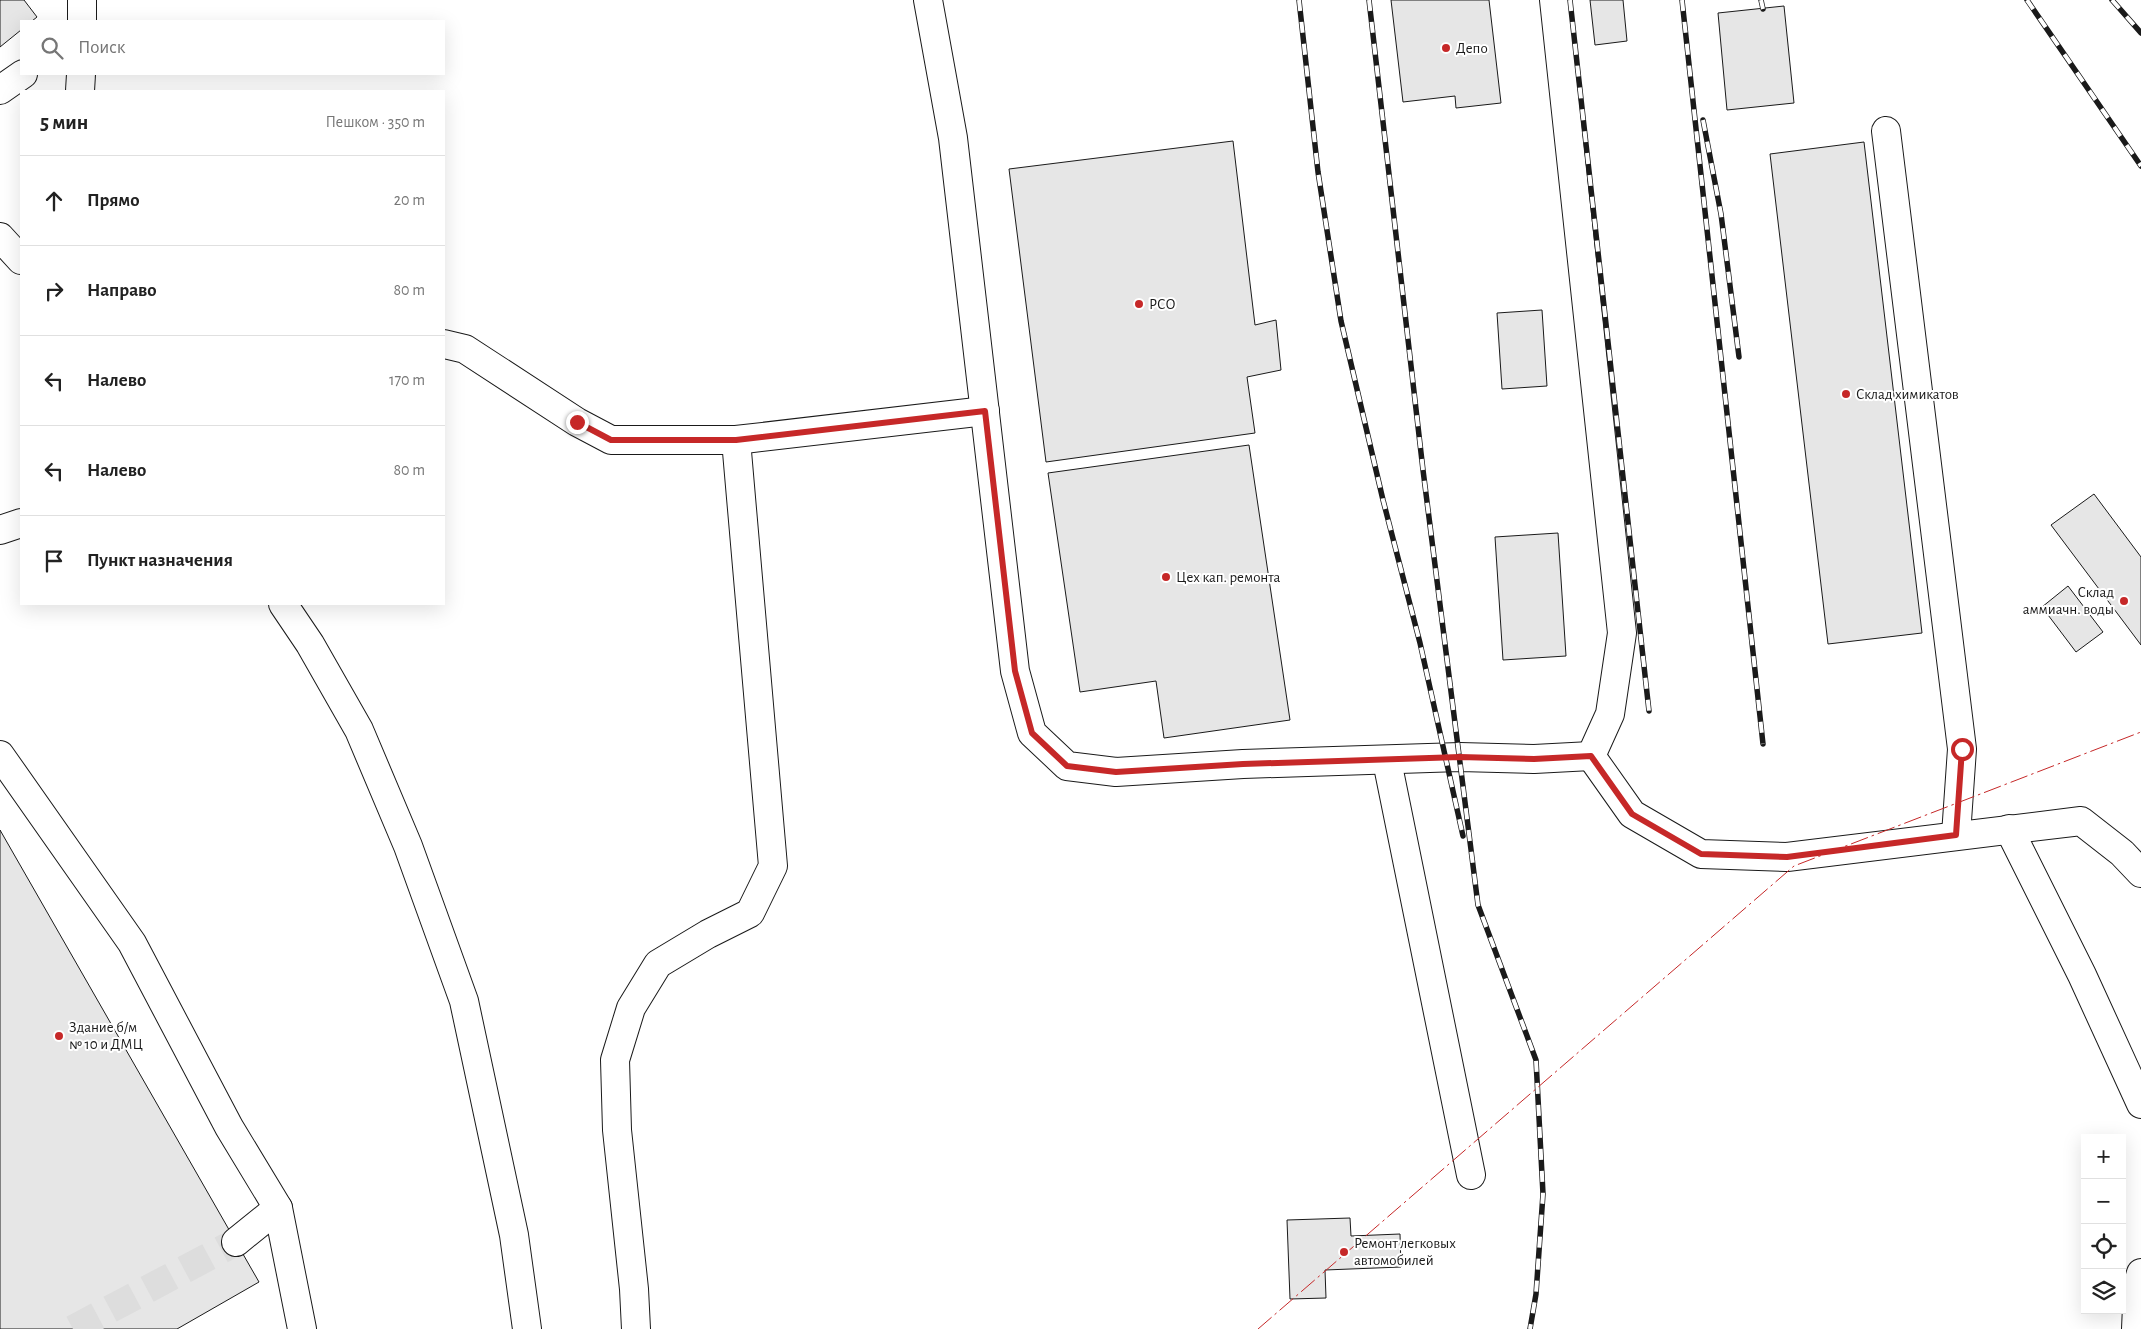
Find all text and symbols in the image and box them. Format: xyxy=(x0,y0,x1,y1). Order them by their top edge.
search box xyxy=(20,20,445,75)
icon: search xyxy=(38,34,66,62)
text: Поиск xyxy=(78,38,125,57)
place label: Депо xyxy=(1456,41,1488,56)
marker: Депо xyxy=(1440,42,1452,54)
text: 5 мин xyxy=(40,112,88,133)
text: Пешком · 350 m xyxy=(326,114,425,130)
icon: ahead xyxy=(40,187,68,215)
text: Прямо xyxy=(87,191,140,210)
text: 20 m xyxy=(394,192,425,208)
icon: right xyxy=(40,277,68,305)
text: Направо xyxy=(87,281,157,300)
text: 80 m xyxy=(394,282,425,298)
place label: РСО xyxy=(1149,297,1176,312)
marker: РСО xyxy=(1133,298,1145,310)
icon: left xyxy=(40,367,68,395)
text: Налево xyxy=(87,371,146,390)
text: 170 m xyxy=(389,372,425,388)
place label: Склад химикатов xyxy=(1856,387,1959,402)
marker: Склад химикатов xyxy=(1840,388,1852,400)
route end xyxy=(566,411,589,434)
icon: left xyxy=(40,457,68,485)
text: Налево xyxy=(87,461,146,480)
text: 80 m xyxy=(394,462,425,478)
icon: arrive xyxy=(40,547,68,575)
text: Пункт назначения xyxy=(87,551,233,570)
place label: Цех кап. ремонта xyxy=(1176,570,1281,585)
marker: Цех кап. ремонта xyxy=(1160,571,1172,583)
place label: Склад аммиачн. воды xyxy=(2023,585,2114,617)
marker: Склад аммиачн. воды xyxy=(2118,595,2130,607)
route start xyxy=(1951,738,1974,761)
place label: Здание б/м № 10 и ДМЦ xyxy=(69,1020,143,1052)
marker: Здание б/м № 10 и ДМЦ xyxy=(53,1030,65,1042)
map controls xyxy=(2081,1134,2126,1314)
button: + xyxy=(2081,1134,2126,1179)
button: − xyxy=(2081,1179,2126,1224)
button: locate xyxy=(2081,1224,2126,1269)
place label: Ремонт легковых автомобилей xyxy=(1354,1236,1456,1268)
marker: Ремонт легковых автомобилей xyxy=(1338,1246,1350,1258)
button: layers xyxy=(2081,1269,2126,1314)

